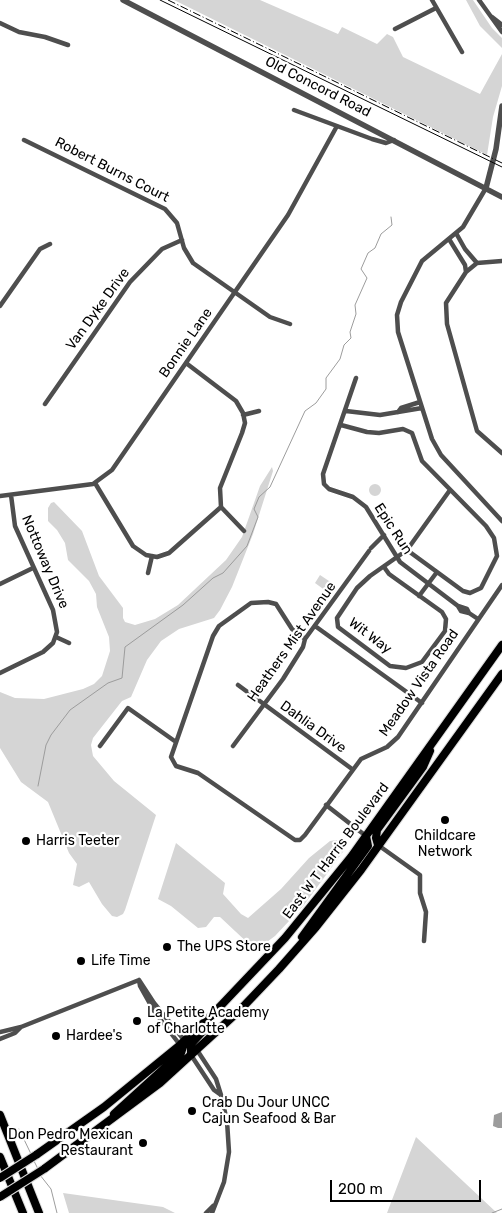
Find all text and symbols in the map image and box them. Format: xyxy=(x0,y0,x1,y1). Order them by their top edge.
street label: Old Concord Road xyxy=(262,53,374,121)
street label: Robert Burns Court xyxy=(52,134,172,206)
street label: Van Dyke Drive xyxy=(63,265,133,353)
street label: Bonnie Lane xyxy=(156,305,216,381)
street label: Epic Run xyxy=(370,500,416,558)
street label: Nottoway Drive xyxy=(18,513,72,611)
street label: Heathers Mist Avenue xyxy=(244,579,340,705)
street label: Wit Way xyxy=(345,614,395,658)
street label: Meadow Vista Road xyxy=(376,626,462,740)
street label: Dahlia Drive xyxy=(277,697,349,757)
street label: East W T Harris Boulevard xyxy=(279,780,393,922)
marker: Childcare Network xyxy=(439,814,451,826)
place label: Childcare Network xyxy=(414,828,476,860)
place label: Harris Teeter xyxy=(36,833,119,849)
marker: Harris Teeter xyxy=(20,835,32,847)
place label: The UPS Store xyxy=(177,939,271,955)
marker: The UPS Store xyxy=(161,941,173,953)
place label: Life Time xyxy=(91,953,151,969)
marker: Life Time xyxy=(75,955,87,967)
place label: La Petite Academy of Charlotte xyxy=(147,1005,269,1038)
marker: La Petite Academy of Charlotte xyxy=(131,1015,143,1027)
place label: Hardee's xyxy=(66,1028,122,1044)
marker: Hardee's xyxy=(50,1030,62,1042)
place label: Crab Du Jour UNCC Cajun Seafood & Bar xyxy=(202,1095,336,1128)
marker: Crab Du Jour UNCC Cajun Seafood & Bar xyxy=(186,1105,198,1117)
place label: Don Pedro Mexican Restaurant xyxy=(8,1127,133,1160)
marker: Don Pedro Mexican Restaurant xyxy=(137,1137,149,1149)
scale bar xyxy=(332,1170,483,1202)
text: 200 m xyxy=(338,1180,383,1198)

